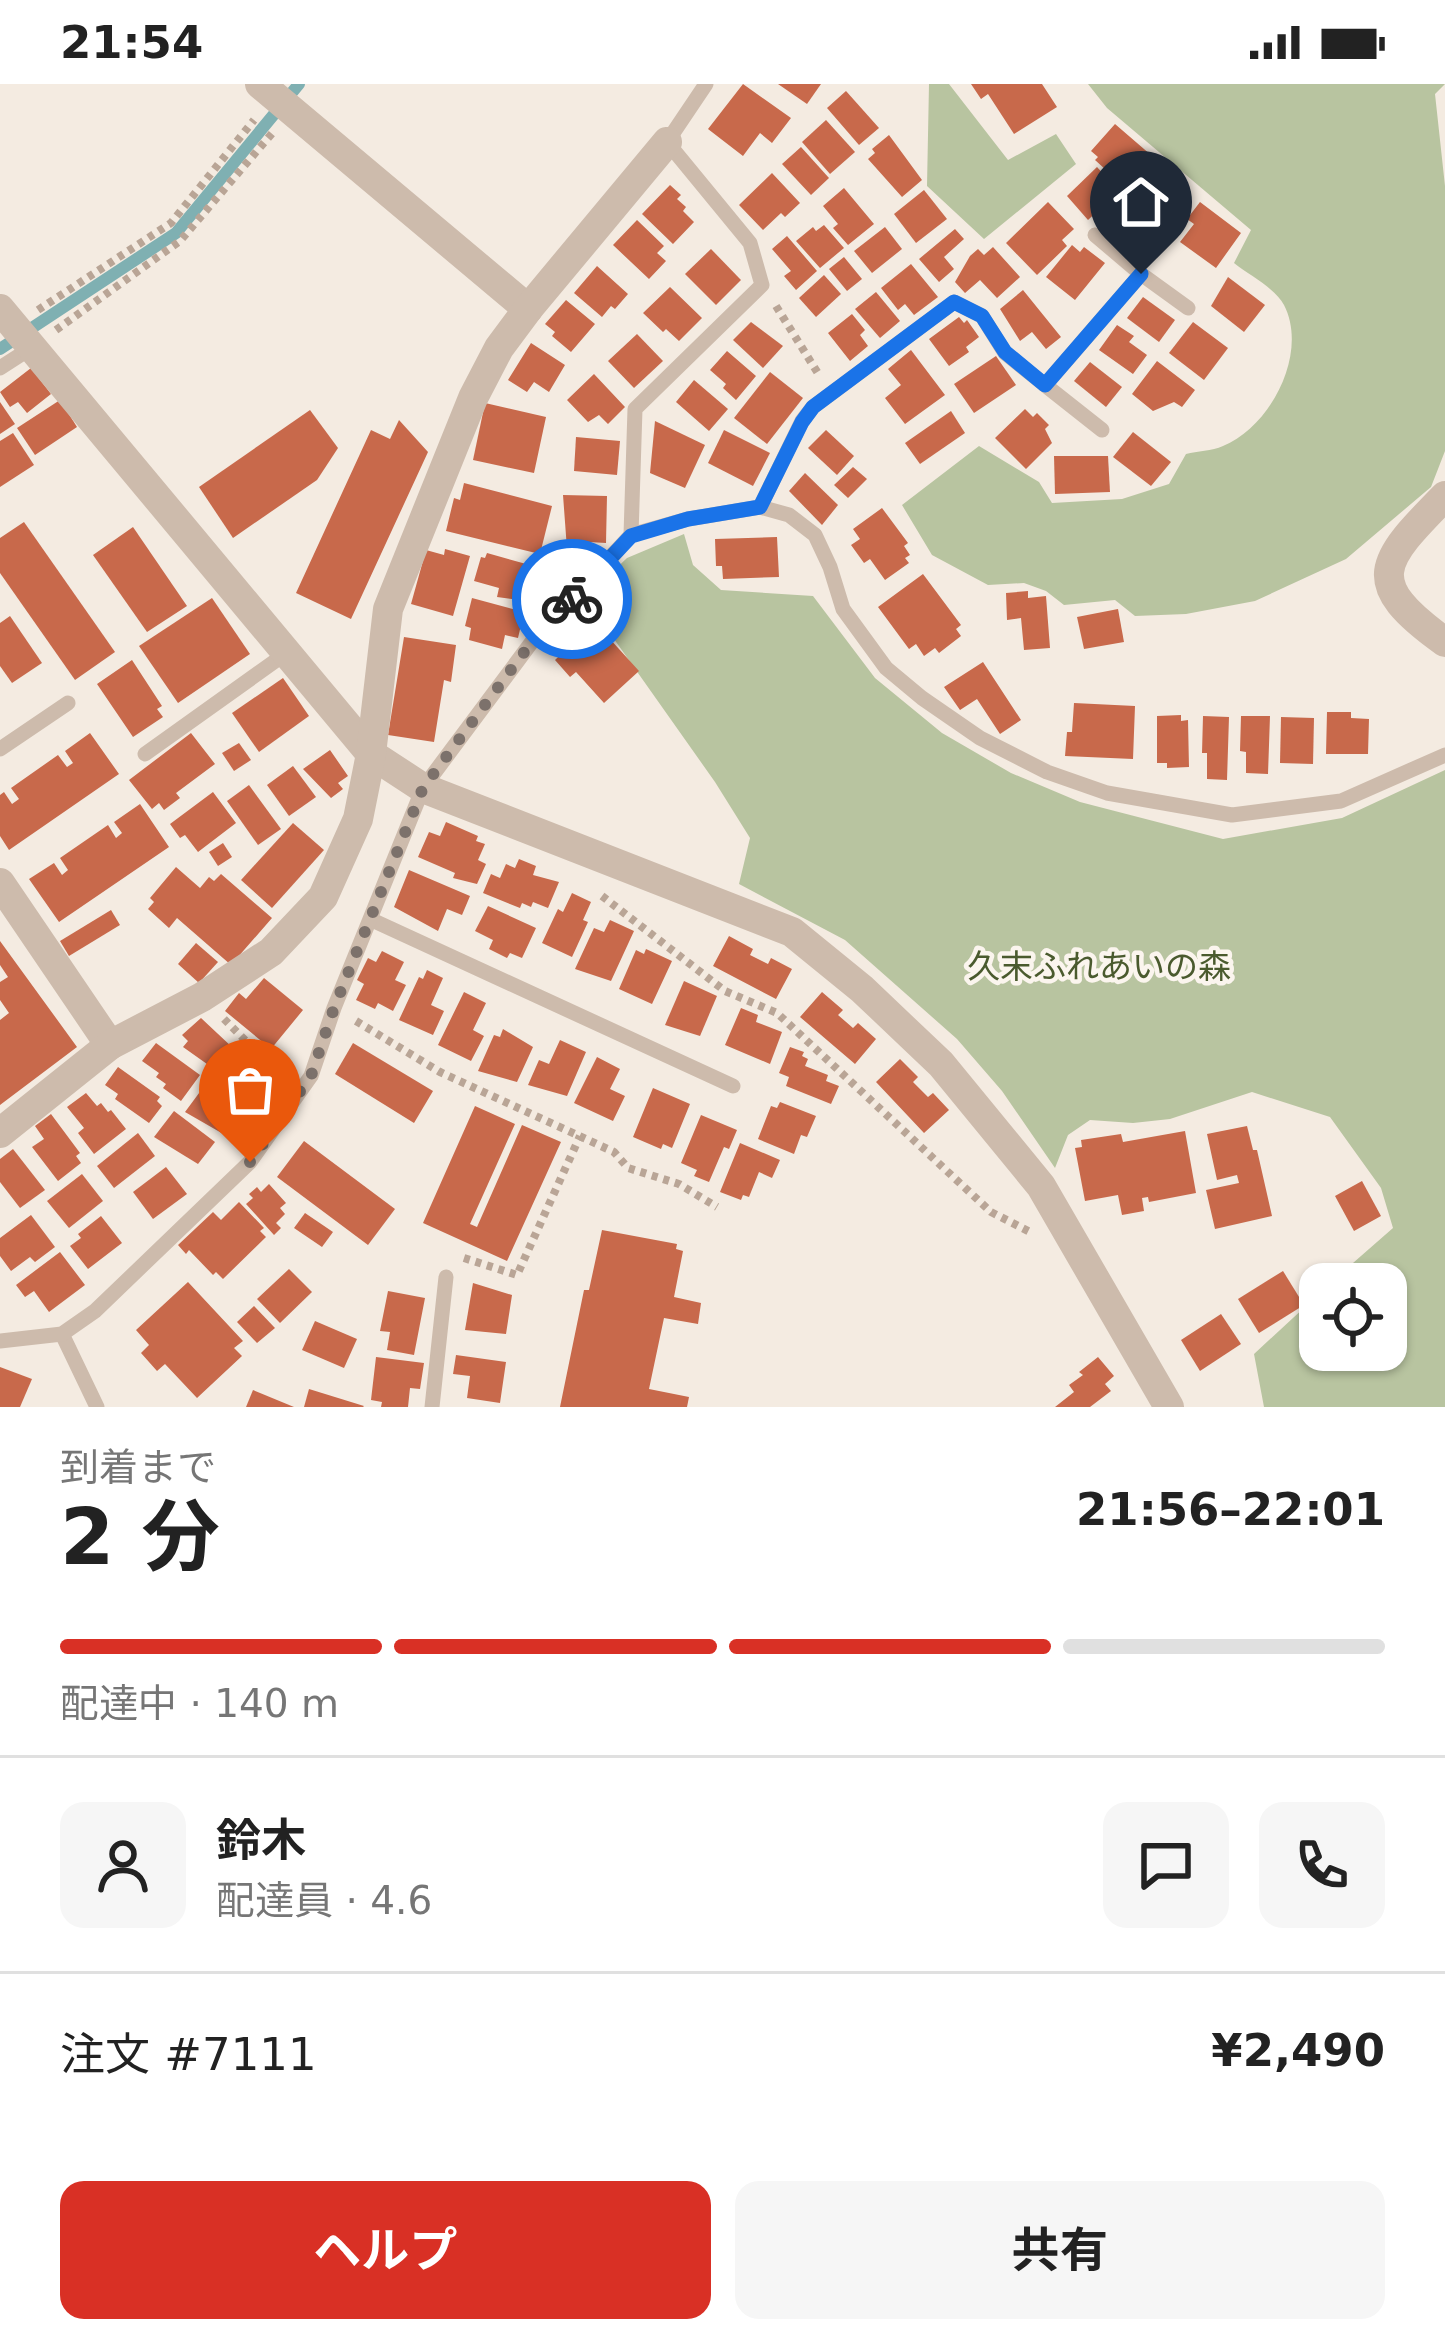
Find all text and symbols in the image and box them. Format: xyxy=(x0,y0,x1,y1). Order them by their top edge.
text: 21:54 xyxy=(60,16,203,69)
pin xyxy=(1090,151,1192,274)
icon: home xyxy=(1108,169,1174,235)
courier xyxy=(512,539,632,659)
icon: bike xyxy=(539,566,605,632)
park label: 久末ふれあいの森 xyxy=(967,947,1231,986)
pin xyxy=(199,1039,301,1162)
icon: bag xyxy=(217,1057,283,1123)
map controls xyxy=(1299,1263,1407,1371)
button: locate xyxy=(1299,1263,1407,1371)
text: 到着まで xyxy=(60,1445,216,1490)
text: 21:56–22:01 xyxy=(1076,1483,1385,1536)
text: 2 分 xyxy=(60,1492,219,1582)
text: 配達中 · 140 m xyxy=(60,1681,339,1726)
button: person xyxy=(60,1802,186,1928)
button: chat xyxy=(1103,1802,1229,1928)
button: phone xyxy=(1259,1802,1385,1928)
text: 鈴木 xyxy=(216,1814,306,1867)
text: 配達員 · 4.6 xyxy=(216,1878,432,1923)
text: ¥2,490 xyxy=(1211,2024,1385,2077)
text: 注文 #7111 xyxy=(60,2028,317,2081)
button: ヘルプ xyxy=(60,2181,711,2319)
button: 共有 xyxy=(735,2181,1385,2319)

